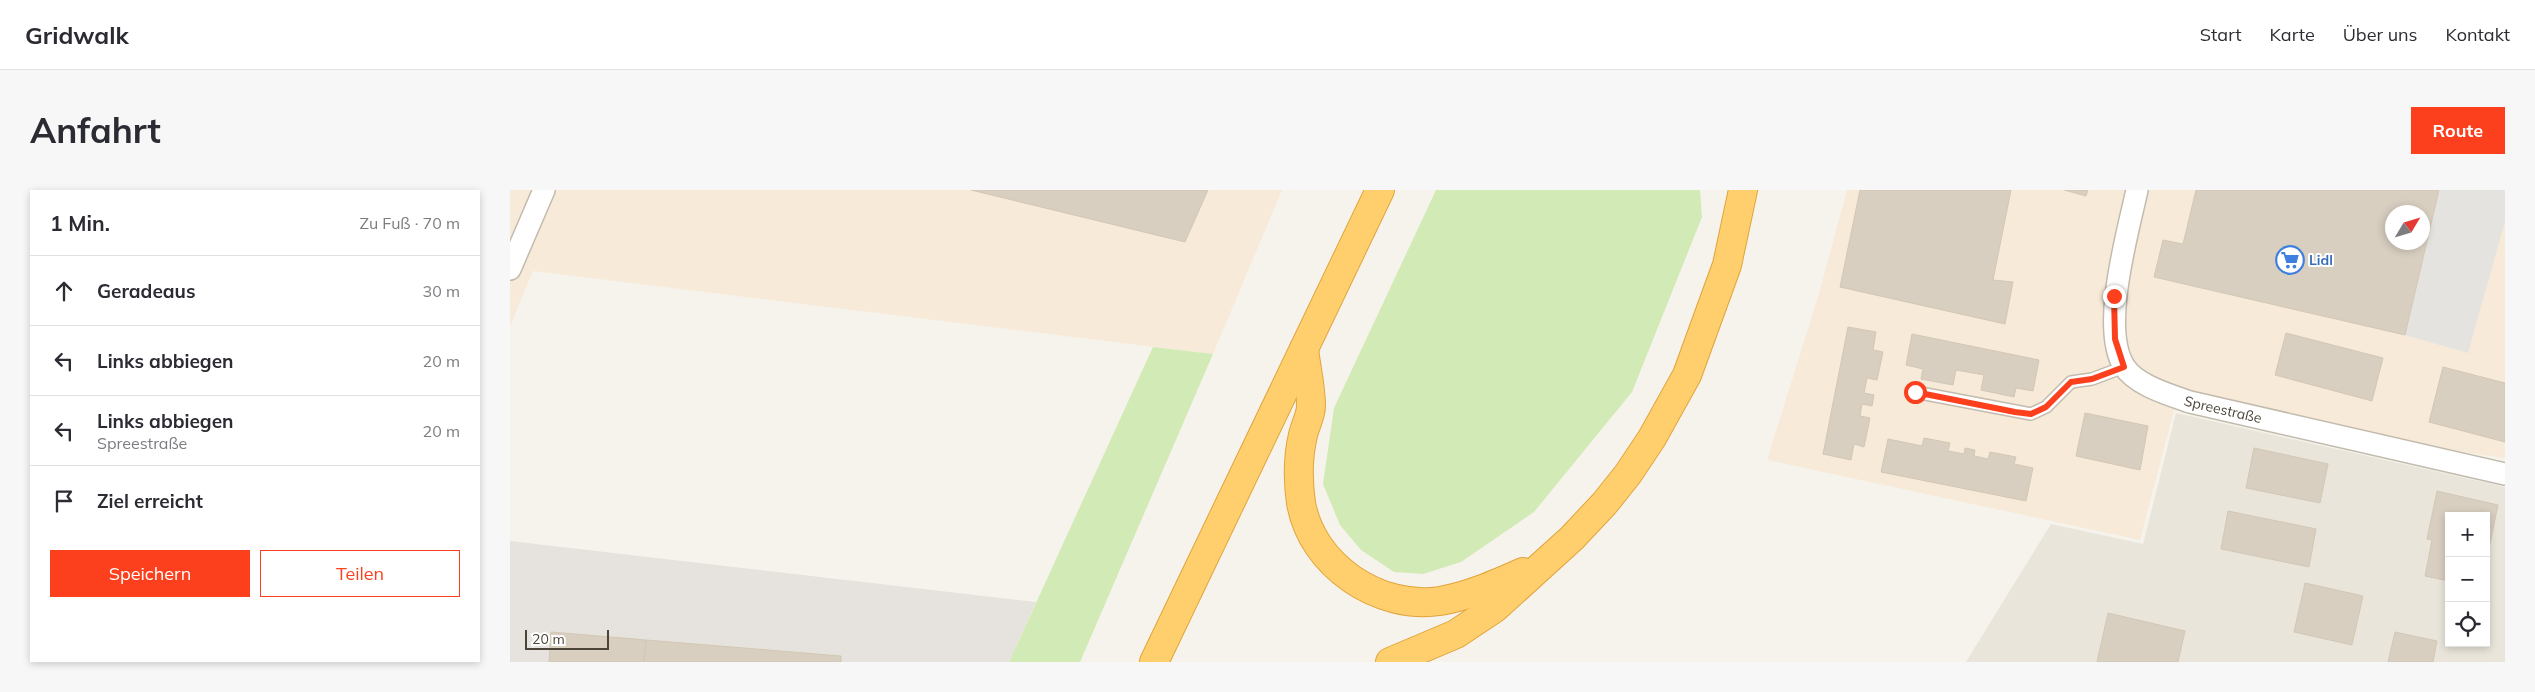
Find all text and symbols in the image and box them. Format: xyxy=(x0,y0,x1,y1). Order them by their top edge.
text: Gridwalk xyxy=(25,20,129,50)
text: Start xyxy=(2200,23,2241,46)
text: Karte xyxy=(2269,23,2315,46)
text: Über uns xyxy=(2343,23,2418,46)
text: Kontakt xyxy=(2446,23,2510,46)
button: Route xyxy=(2411,107,2505,154)
text: Anfahrt xyxy=(30,108,161,152)
north arrow xyxy=(2385,205,2430,250)
text: 1 Min. xyxy=(50,210,110,236)
text: Zu Fuß · 70 m xyxy=(360,213,460,233)
supermarket icon: Lidl xyxy=(2275,245,2305,275)
place label: Lidl xyxy=(2309,251,2333,269)
icon: ahead xyxy=(50,277,78,305)
text: Geradeaus xyxy=(97,279,195,303)
text: 30 m xyxy=(423,281,460,301)
route end xyxy=(2103,285,2126,308)
icon: left xyxy=(50,347,78,375)
text: Links abbiegen xyxy=(97,349,234,373)
text: 20 m xyxy=(423,351,460,371)
route start xyxy=(1904,381,1927,404)
street label: Spreestraße xyxy=(2182,392,2263,427)
text: Links abbiegen xyxy=(97,409,234,433)
icon: left xyxy=(50,417,78,445)
text: 20 m xyxy=(423,421,460,441)
text: Spreestraße xyxy=(97,433,187,453)
icon: arrive xyxy=(50,487,78,515)
text: Ziel erreicht xyxy=(97,489,203,513)
map controls xyxy=(2445,512,2490,647)
button: + xyxy=(2445,512,2490,557)
button: Speichern xyxy=(50,550,250,597)
button: Teilen xyxy=(260,550,460,597)
button: − xyxy=(2445,557,2490,602)
button: locate xyxy=(2445,602,2490,647)
scale bar xyxy=(525,627,609,650)
text: 20 m xyxy=(532,630,565,648)

